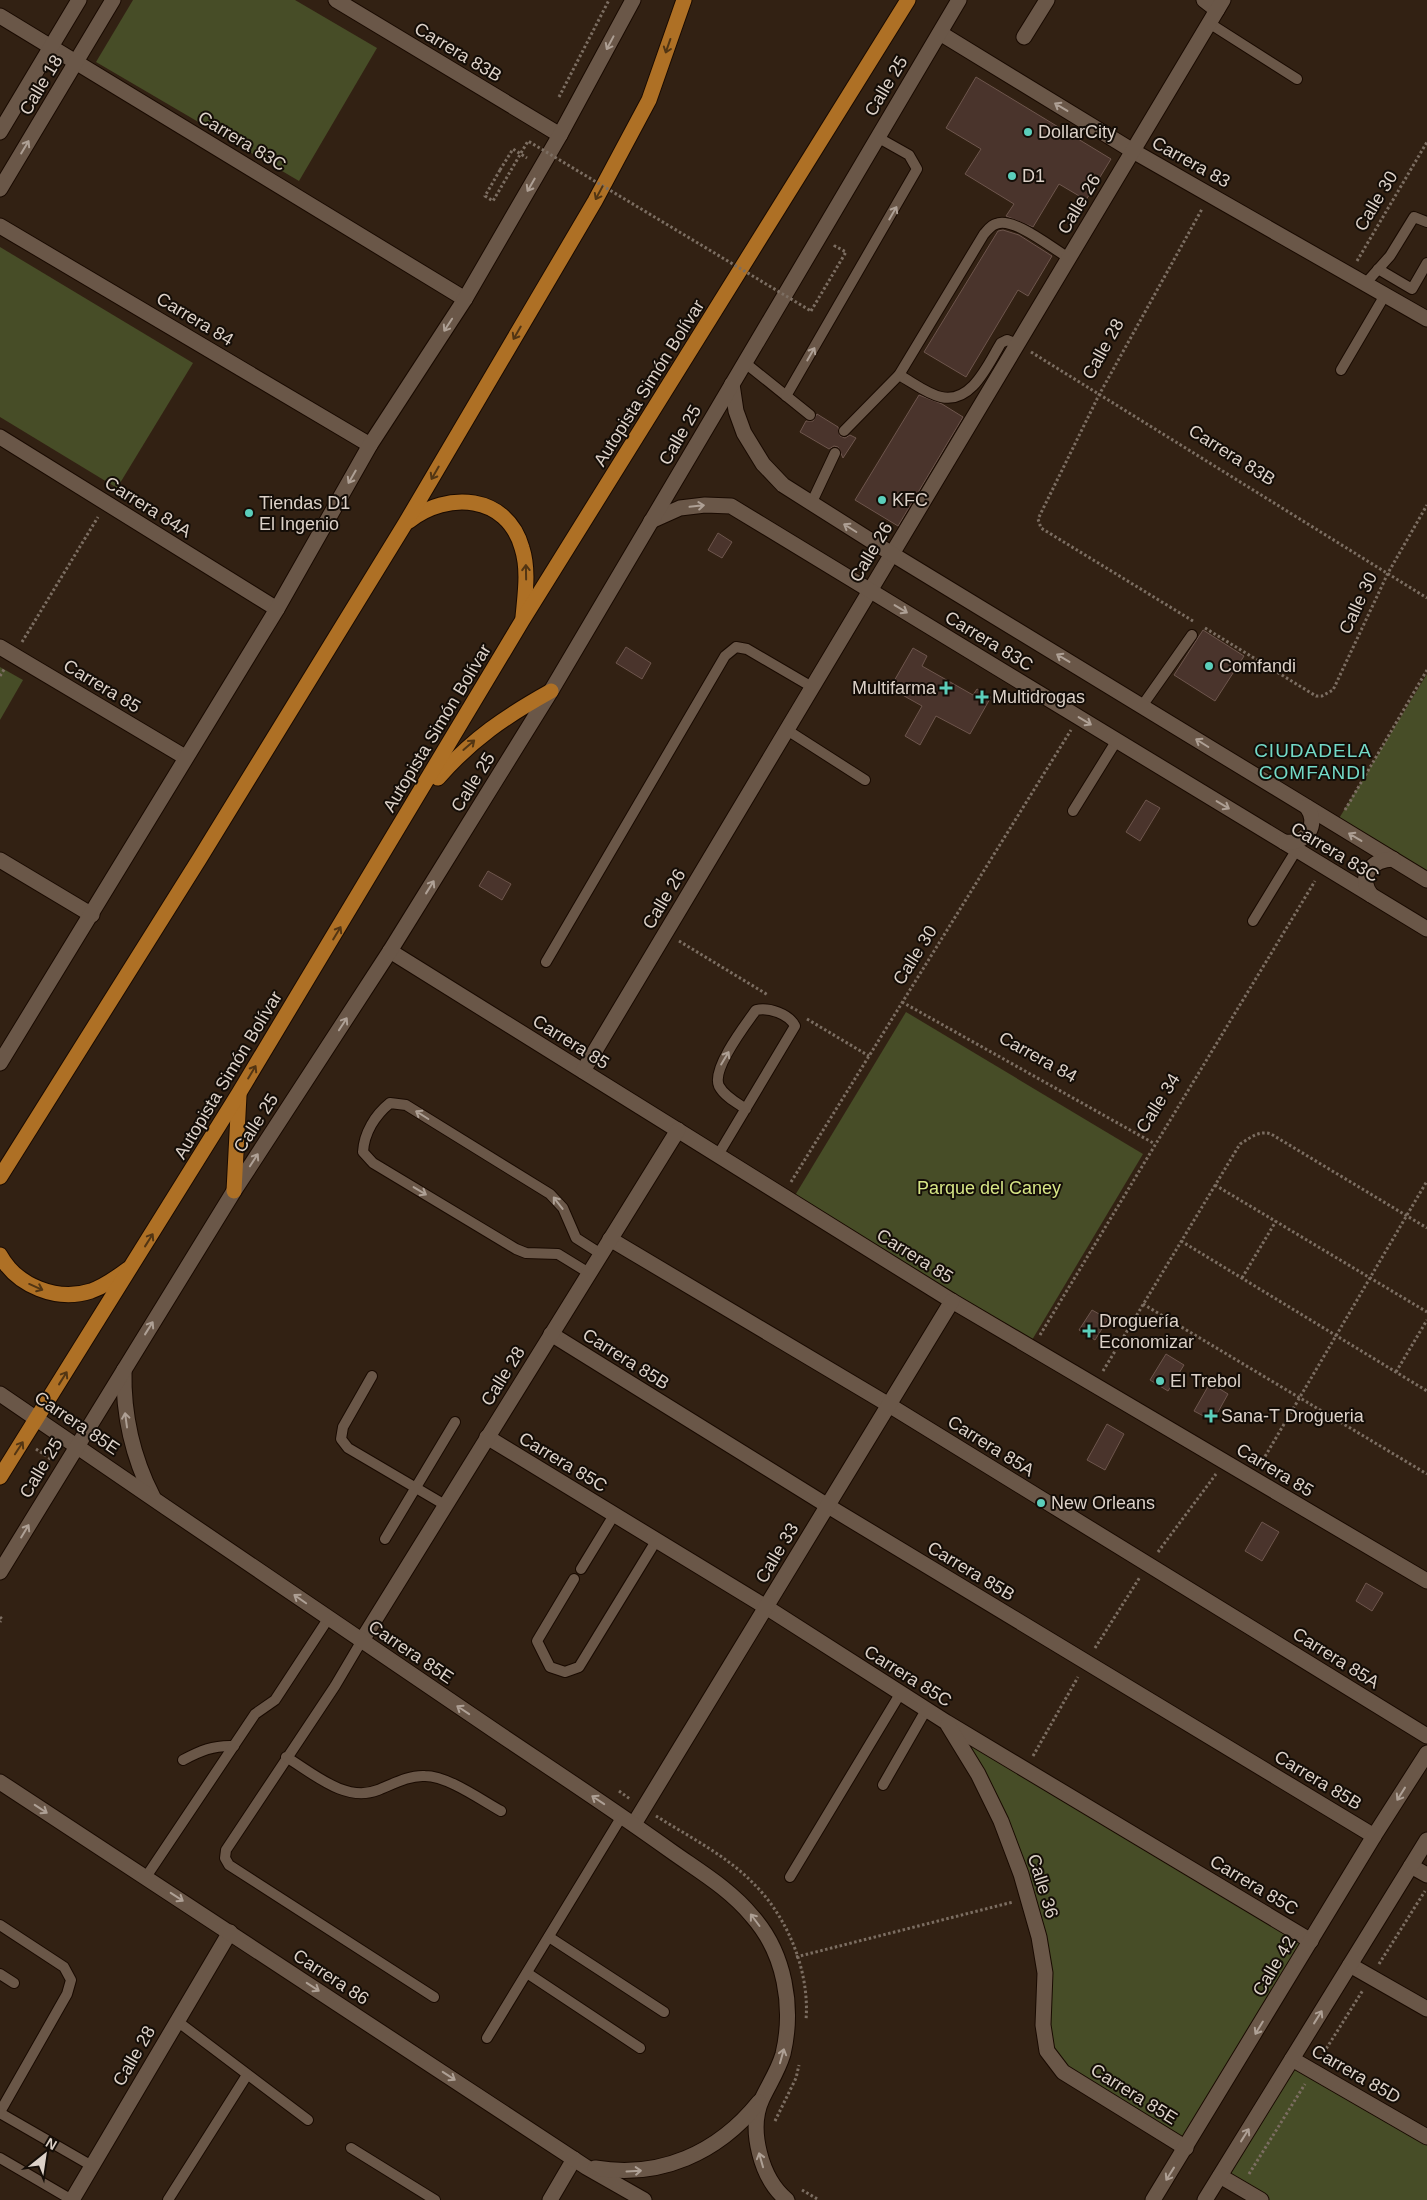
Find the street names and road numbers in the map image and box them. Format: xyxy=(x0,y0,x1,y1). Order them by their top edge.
street label: Carrera 83B xyxy=(411,18,505,86)
street label: Calle 18 xyxy=(15,52,67,118)
street label: Calle 25 xyxy=(860,53,912,119)
street label: Carrera 83C xyxy=(194,107,290,175)
street label: Carrera 83 xyxy=(1149,132,1233,192)
street label: Calle 30 xyxy=(1350,168,1402,234)
street label: Calle 26 xyxy=(1053,171,1105,237)
street label: Carrera 84 xyxy=(153,288,237,350)
street label: Autopista Simón Bolívar xyxy=(590,296,708,470)
street label: Calle 28 xyxy=(1078,315,1128,383)
street label: Calle 25 xyxy=(655,401,705,469)
street label: Carrera 83B xyxy=(1185,421,1279,489)
street label: Carrera 84A xyxy=(101,473,195,541)
street label: Calle 26 xyxy=(845,519,897,585)
street label: Calle 30 xyxy=(1335,569,1381,637)
street label: Carrera 83C xyxy=(941,607,1037,675)
street label: Autopista Simón Bolívar xyxy=(379,641,495,815)
street label: Carrera 85 xyxy=(60,655,144,717)
street label: Calle 25 xyxy=(447,749,499,815)
street label: Carrera 83C xyxy=(1287,818,1383,886)
street label: Calle 26 xyxy=(638,866,690,932)
street label: Calle 30 xyxy=(889,922,941,988)
street label: Autopista Simón Bolívar xyxy=(170,988,286,1162)
street label: Carrera 85 xyxy=(529,1011,613,1073)
street label: Carrera 84 xyxy=(996,1027,1080,1087)
street label: Calle 34 xyxy=(1132,1070,1184,1136)
street label: Calle 25 xyxy=(230,1090,282,1156)
street label: Carrera 85 xyxy=(873,1225,957,1287)
street label: Carrera 85B xyxy=(579,1325,673,1393)
street label: Calle 28 xyxy=(477,1343,529,1409)
street label: Carrera 85E xyxy=(31,1387,123,1459)
street label: Carrera 85A xyxy=(944,1412,1038,1480)
street label: Carrera 85C xyxy=(515,1428,611,1496)
street label: Calle 25 xyxy=(15,1435,67,1501)
street label: Carrera 85 xyxy=(1233,1439,1317,1501)
street label: Calle 33 xyxy=(751,1520,803,1586)
street label: Carrera 85B xyxy=(924,1537,1018,1605)
street label: Carrera 85E xyxy=(365,1616,457,1688)
street label: Carrera 85A xyxy=(1289,1624,1383,1692)
street label: Carrera 85C xyxy=(861,1641,955,1711)
street label: Carrera 85B xyxy=(1271,1746,1365,1814)
street label: Calle 36 xyxy=(1024,1851,1062,1921)
street label: Carrera 85C xyxy=(1206,1851,1302,1919)
street label: Calle 42 xyxy=(1248,1933,1300,1999)
street label: Carrera 86 xyxy=(289,1945,373,2009)
street label: Calle 28 xyxy=(109,2022,159,2090)
street label: Carrera 85D xyxy=(1308,2041,1404,2107)
street label: Carrera 85E xyxy=(1087,2060,1181,2128)

